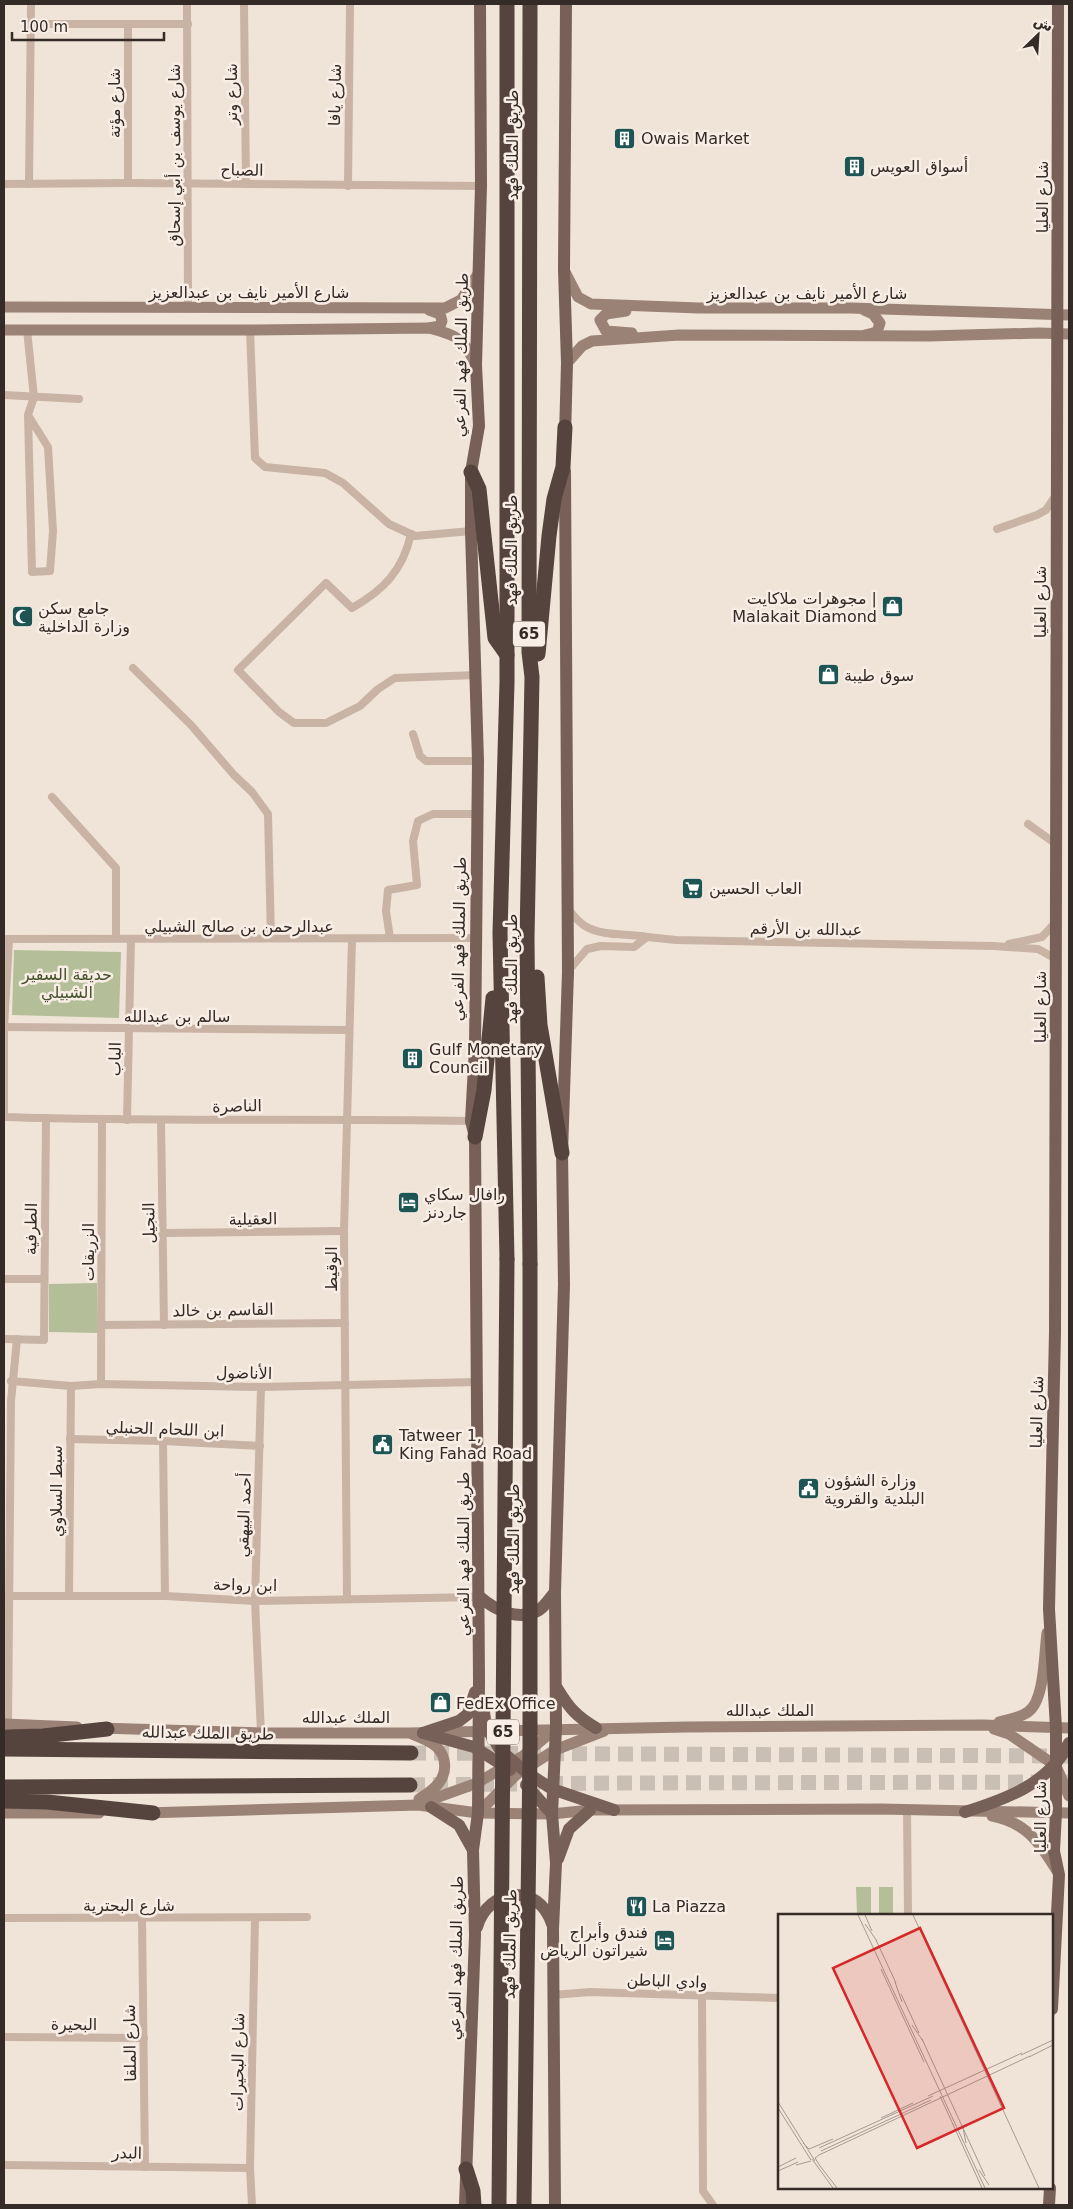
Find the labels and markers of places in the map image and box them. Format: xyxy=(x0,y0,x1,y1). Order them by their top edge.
building icon: Owais Market xyxy=(613,126,637,150)
place label: Owais Market xyxy=(641,129,749,148)
building icon: أسواق العويس xyxy=(842,154,866,178)
place label: أسواق العويس xyxy=(870,156,968,177)
place label: مجوهرات ملاكايت | Malakait Diamond xyxy=(732,589,877,626)
shop icon: مجوهرات ملاكايت | Malakait Diamond xyxy=(881,595,905,619)
place label: جامع سكن وزارة الداخلية xyxy=(38,599,130,637)
mosque icon: جامع سكن وزارة الداخلية xyxy=(10,605,34,629)
shop icon: سوق طيبة xyxy=(816,663,840,687)
place label: سوق طيبة xyxy=(844,666,914,686)
supermarket icon: العاب الحسين xyxy=(681,876,705,900)
place label: العاب الحسين xyxy=(709,879,802,899)
place label: Gulf Monetary Council xyxy=(429,1040,542,1077)
building icon: Gulf Monetary Council xyxy=(401,1046,425,1070)
place label: رافال سكاي جاردنز xyxy=(423,1185,505,1223)
hotel icon: رافال سكاي جاردنز xyxy=(396,1191,420,1215)
place label: Tatweer 1, King Fahad Road xyxy=(398,1426,532,1463)
public building icon: Tatweer 1, King Fahad Road xyxy=(371,1432,395,1456)
place label: وزارة الشؤون البلدية والقروية xyxy=(824,1471,925,1509)
public building icon: وزارة الشؤون البلدية والقروية xyxy=(796,1477,820,1501)
shop icon: FedEx Office xyxy=(428,1691,452,1715)
place label: FedEx Office xyxy=(456,1694,556,1713)
restaurant icon: La Piazza xyxy=(624,1894,648,1918)
place label: La Piazza xyxy=(652,1897,726,1916)
place label: فندق وأبراج شيراتون الرياض xyxy=(540,1922,648,1961)
hotel icon: فندق وأبراج شيراتون الرياض xyxy=(652,1929,676,1953)

